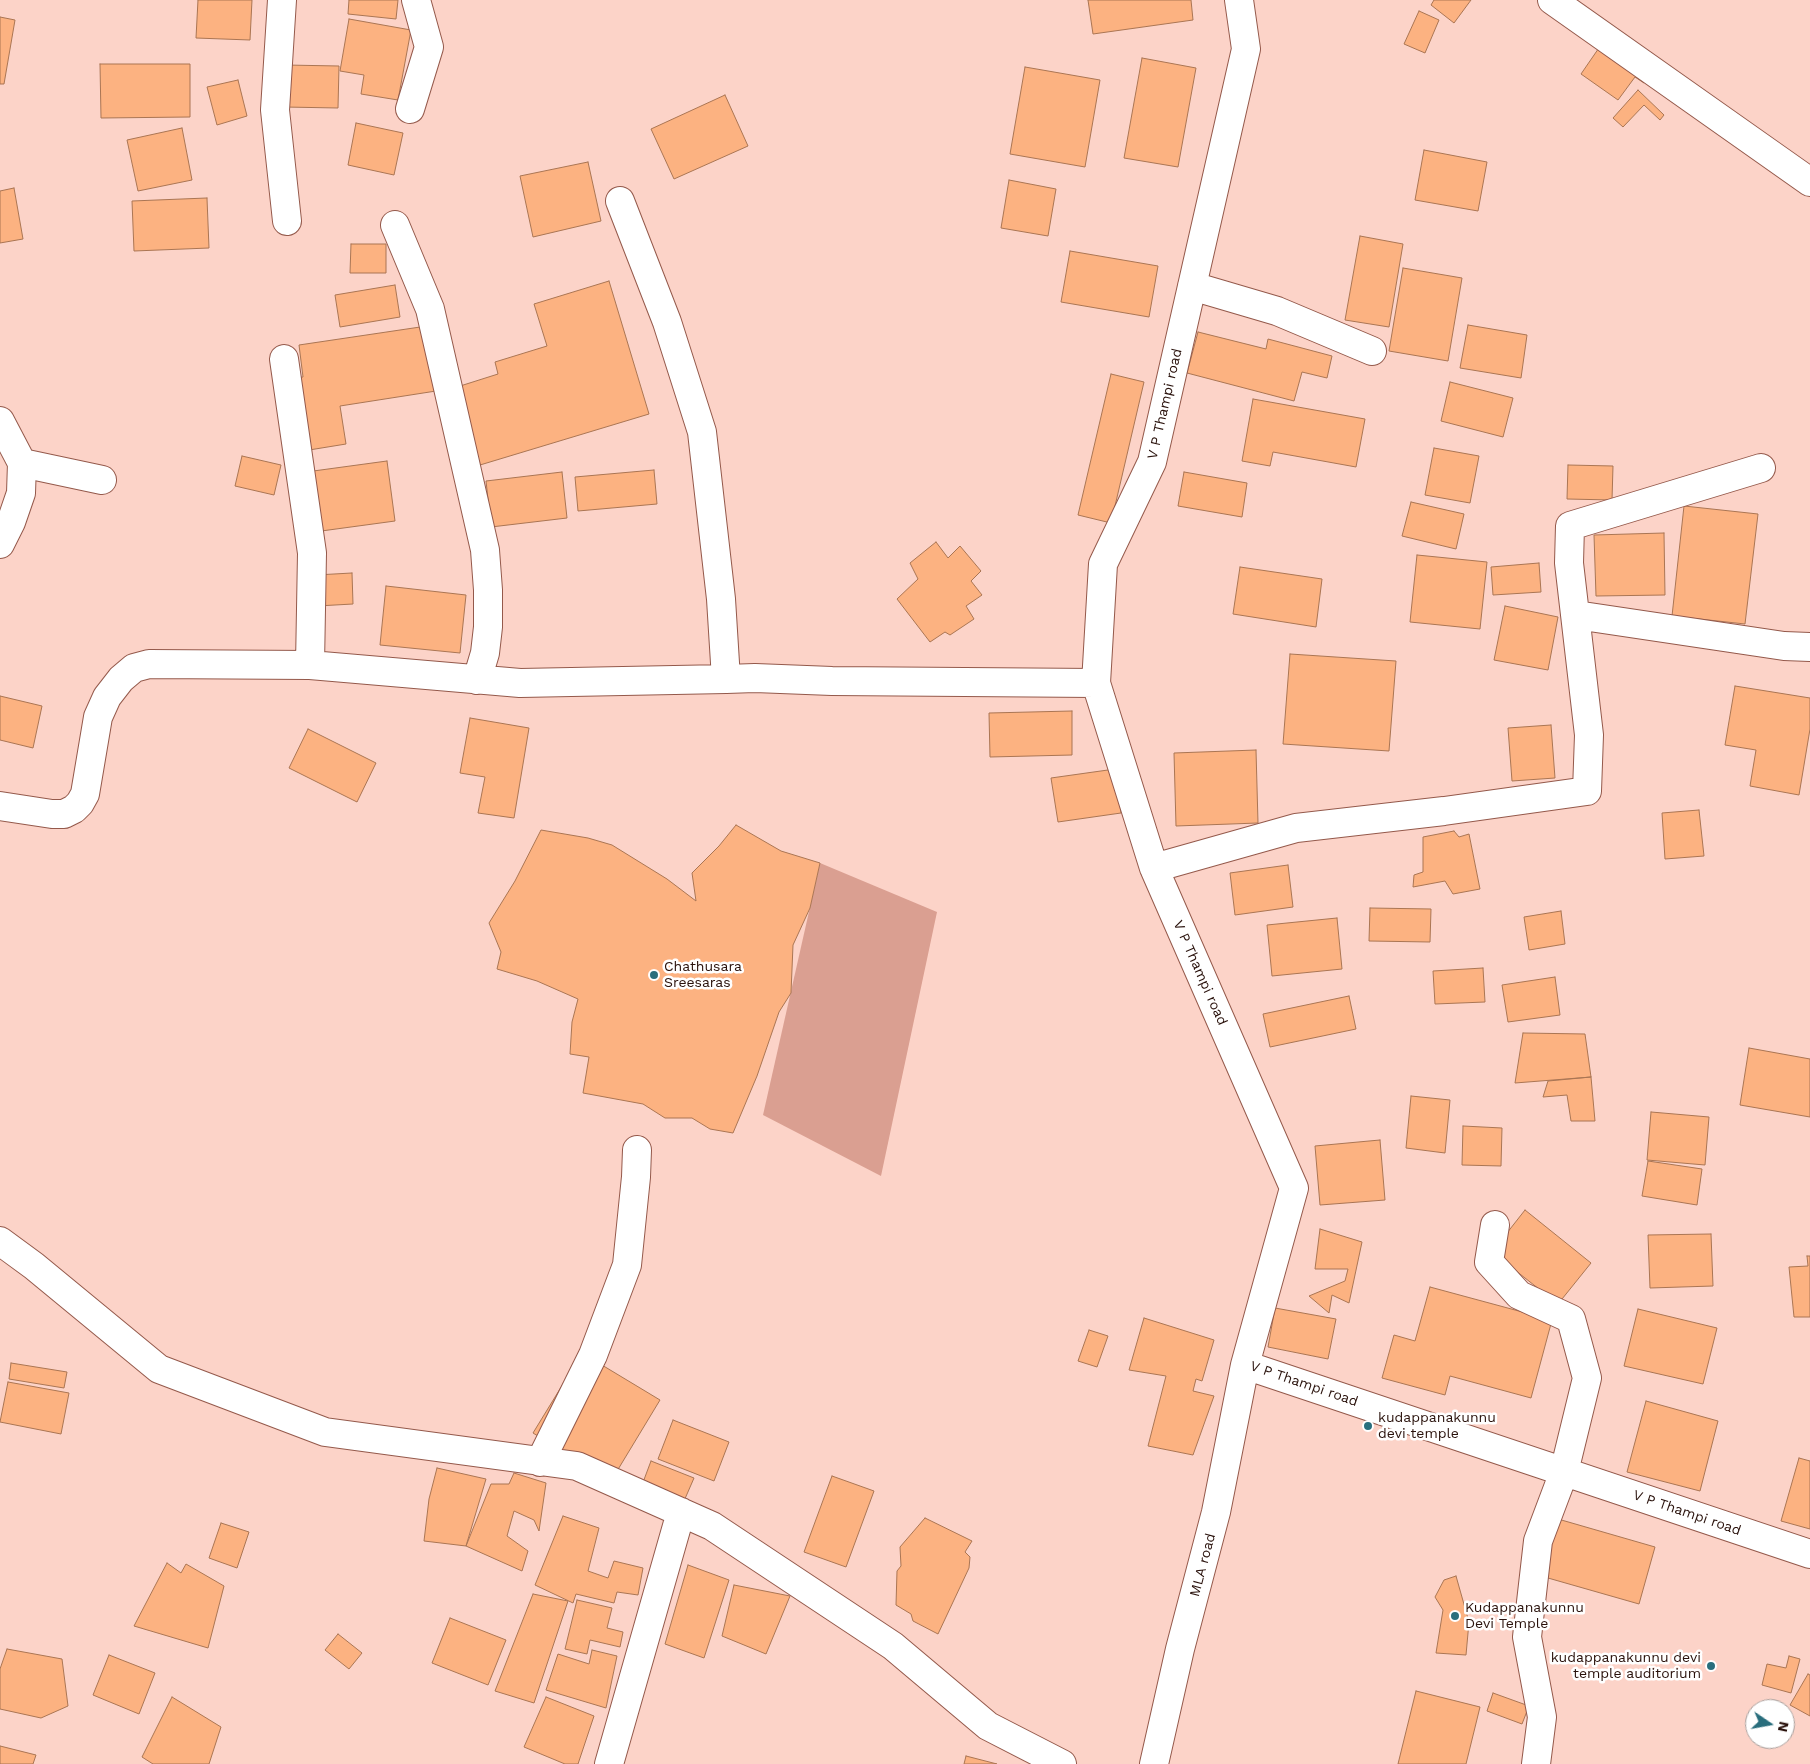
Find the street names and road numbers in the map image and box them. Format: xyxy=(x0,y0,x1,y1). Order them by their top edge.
street label: V P Thampi road xyxy=(1144,347,1186,461)
street label: V P Thampi road xyxy=(1169,918,1231,1028)
street label: V P Thampi road xyxy=(1248,1358,1360,1410)
street label: V P Thampi road xyxy=(1631,1487,1743,1539)
street label: MLA road xyxy=(1186,1531,1220,1599)

